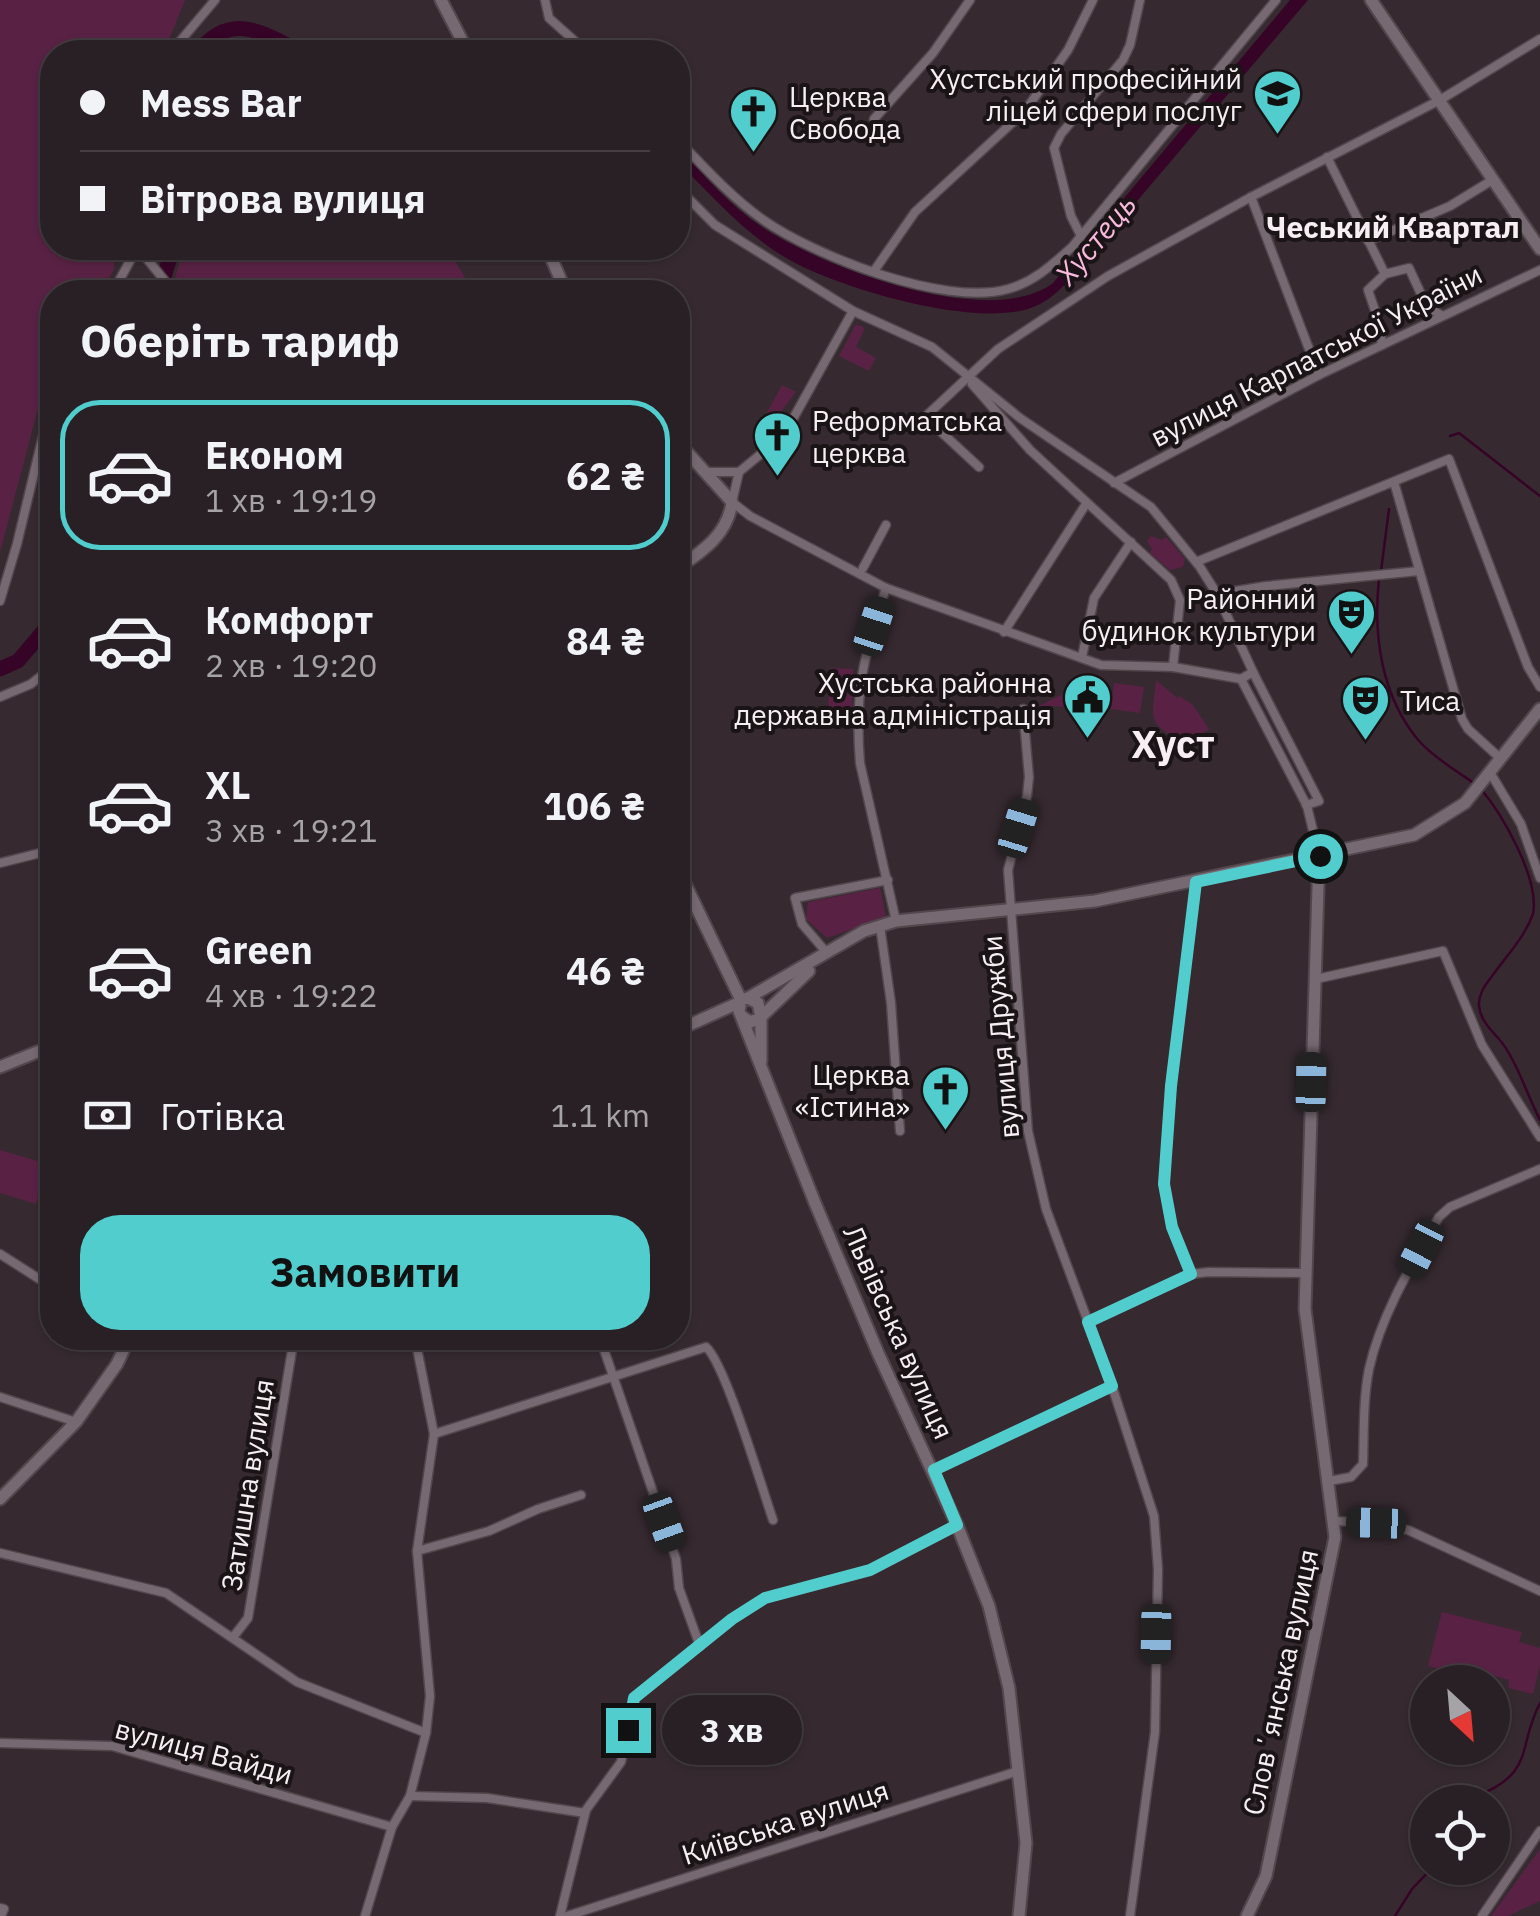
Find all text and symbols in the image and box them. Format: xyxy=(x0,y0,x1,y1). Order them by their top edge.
place label: Хустський професійний ліцей сфери послуг xyxy=(930,60,1242,129)
school or university icon: Хустський професійний ліцей сфери послуг xyxy=(1251,68,1303,136)
text: Mess Bar xyxy=(140,78,302,127)
place label: Церква Свобода xyxy=(789,78,901,147)
church icon: Церква Свобода xyxy=(728,86,780,154)
text: Вітрова вулиця xyxy=(140,174,426,223)
water label: Хустець xyxy=(1045,186,1144,293)
district label: Чеський Квартал xyxy=(1266,207,1520,246)
street label: вулиця Карпатської України xyxy=(1144,255,1488,455)
text: Оберіть тариф xyxy=(80,311,400,369)
place label: Реформатська церква xyxy=(812,402,1002,471)
church icon: Реформатська церква xyxy=(751,410,803,478)
icon: car xyxy=(85,430,175,520)
text: Економ xyxy=(205,430,344,479)
text: 62 ₴ xyxy=(566,451,645,500)
text: 1 хв · 19:19 xyxy=(205,479,378,521)
place label: Районний будинок культури xyxy=(1082,580,1316,649)
theatre icon: Районний будинок культури xyxy=(1325,588,1377,656)
car xyxy=(850,593,898,659)
icon: car xyxy=(85,595,175,685)
text: Комфорт xyxy=(205,595,373,644)
text: 84 ₴ xyxy=(566,616,645,665)
text: 2 хв · 19:20 xyxy=(205,644,378,686)
place label: Хустська районна державна адміністрація xyxy=(735,664,1052,733)
public building icon: Хустська районна державна адміністрація xyxy=(1061,672,1113,740)
theatre icon: Тиса xyxy=(1339,674,1391,742)
place label: Тиса xyxy=(1400,682,1460,719)
district label: Хуст xyxy=(1131,719,1215,768)
icon: car xyxy=(85,760,175,850)
text: XL xyxy=(205,760,251,809)
text: 106 ₴ xyxy=(543,781,645,830)
car xyxy=(995,795,1041,861)
text: 3 хв · 19:21 xyxy=(205,809,378,851)
route start xyxy=(1298,834,1343,879)
icon: car xyxy=(85,925,175,1015)
text: Green xyxy=(205,925,313,974)
street label: вулиця Дружби xyxy=(973,934,1027,1140)
text: 46 ₴ xyxy=(566,946,645,995)
text: 4 хв · 19:22 xyxy=(205,974,378,1016)
car xyxy=(1295,1052,1327,1112)
place label: Церква «Істина» xyxy=(795,1056,910,1125)
church icon: Церква «Істина» xyxy=(919,1064,971,1132)
icon: cash xyxy=(80,1088,135,1143)
text: Готівка xyxy=(160,1091,285,1140)
text: 1.1 km xyxy=(551,1094,650,1136)
button: Замовити xyxy=(80,1215,650,1330)
car xyxy=(1394,1215,1448,1283)
street label: Львівська вулиця xyxy=(835,1219,963,1445)
street label: Затишна вулиця xyxy=(212,1376,282,1594)
car xyxy=(640,1489,688,1555)
car xyxy=(1345,1507,1407,1539)
street label: Словʼянська вулиця xyxy=(1234,1546,1326,1818)
car xyxy=(1140,1604,1172,1664)
north arrow xyxy=(1410,1665,1510,1765)
map controls xyxy=(1410,1665,1510,1885)
callout: 3 хв xyxy=(663,1695,803,1765)
route end xyxy=(606,1708,651,1753)
text: 3 хв xyxy=(700,1709,764,1751)
street label: вулиця Вайди xyxy=(111,1710,297,1792)
street label: Київська вулиця xyxy=(677,1771,893,1873)
button: locate xyxy=(1410,1785,1510,1885)

